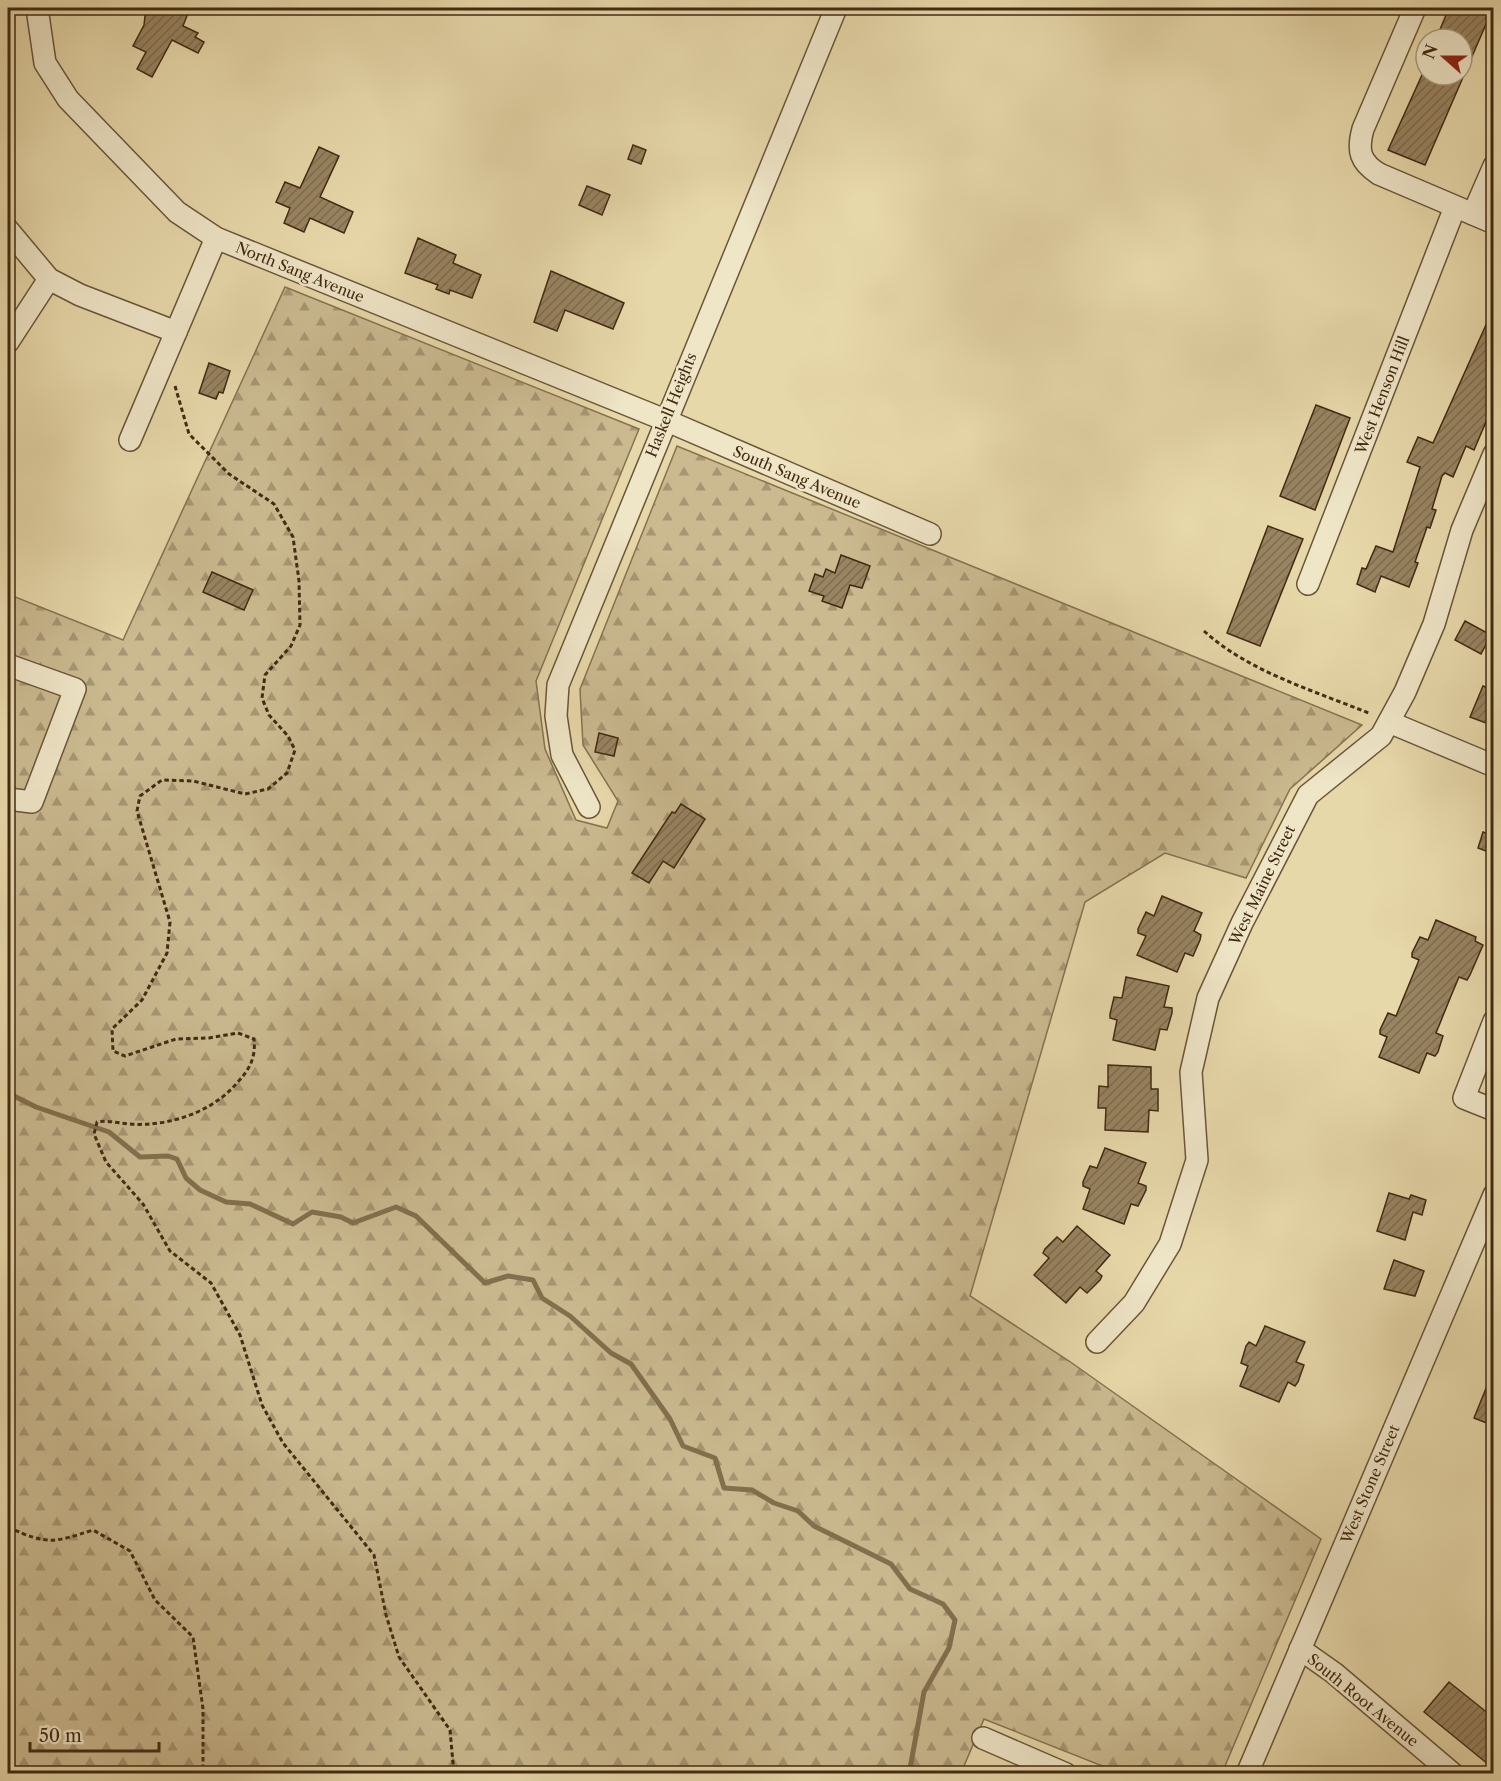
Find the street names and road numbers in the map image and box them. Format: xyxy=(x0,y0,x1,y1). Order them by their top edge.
street label: North Sang Avenue xyxy=(233,238,367,306)
street label: West Henson Hill xyxy=(1350,333,1413,458)
street label: Haskell Heights xyxy=(641,350,701,460)
street label: South Sang Avenue xyxy=(730,441,864,513)
street label: West Maine Street xyxy=(1224,821,1300,949)
street label: West Stone Street xyxy=(1336,1421,1404,1547)
street label: South Root Avenue xyxy=(1304,1649,1422,1751)

